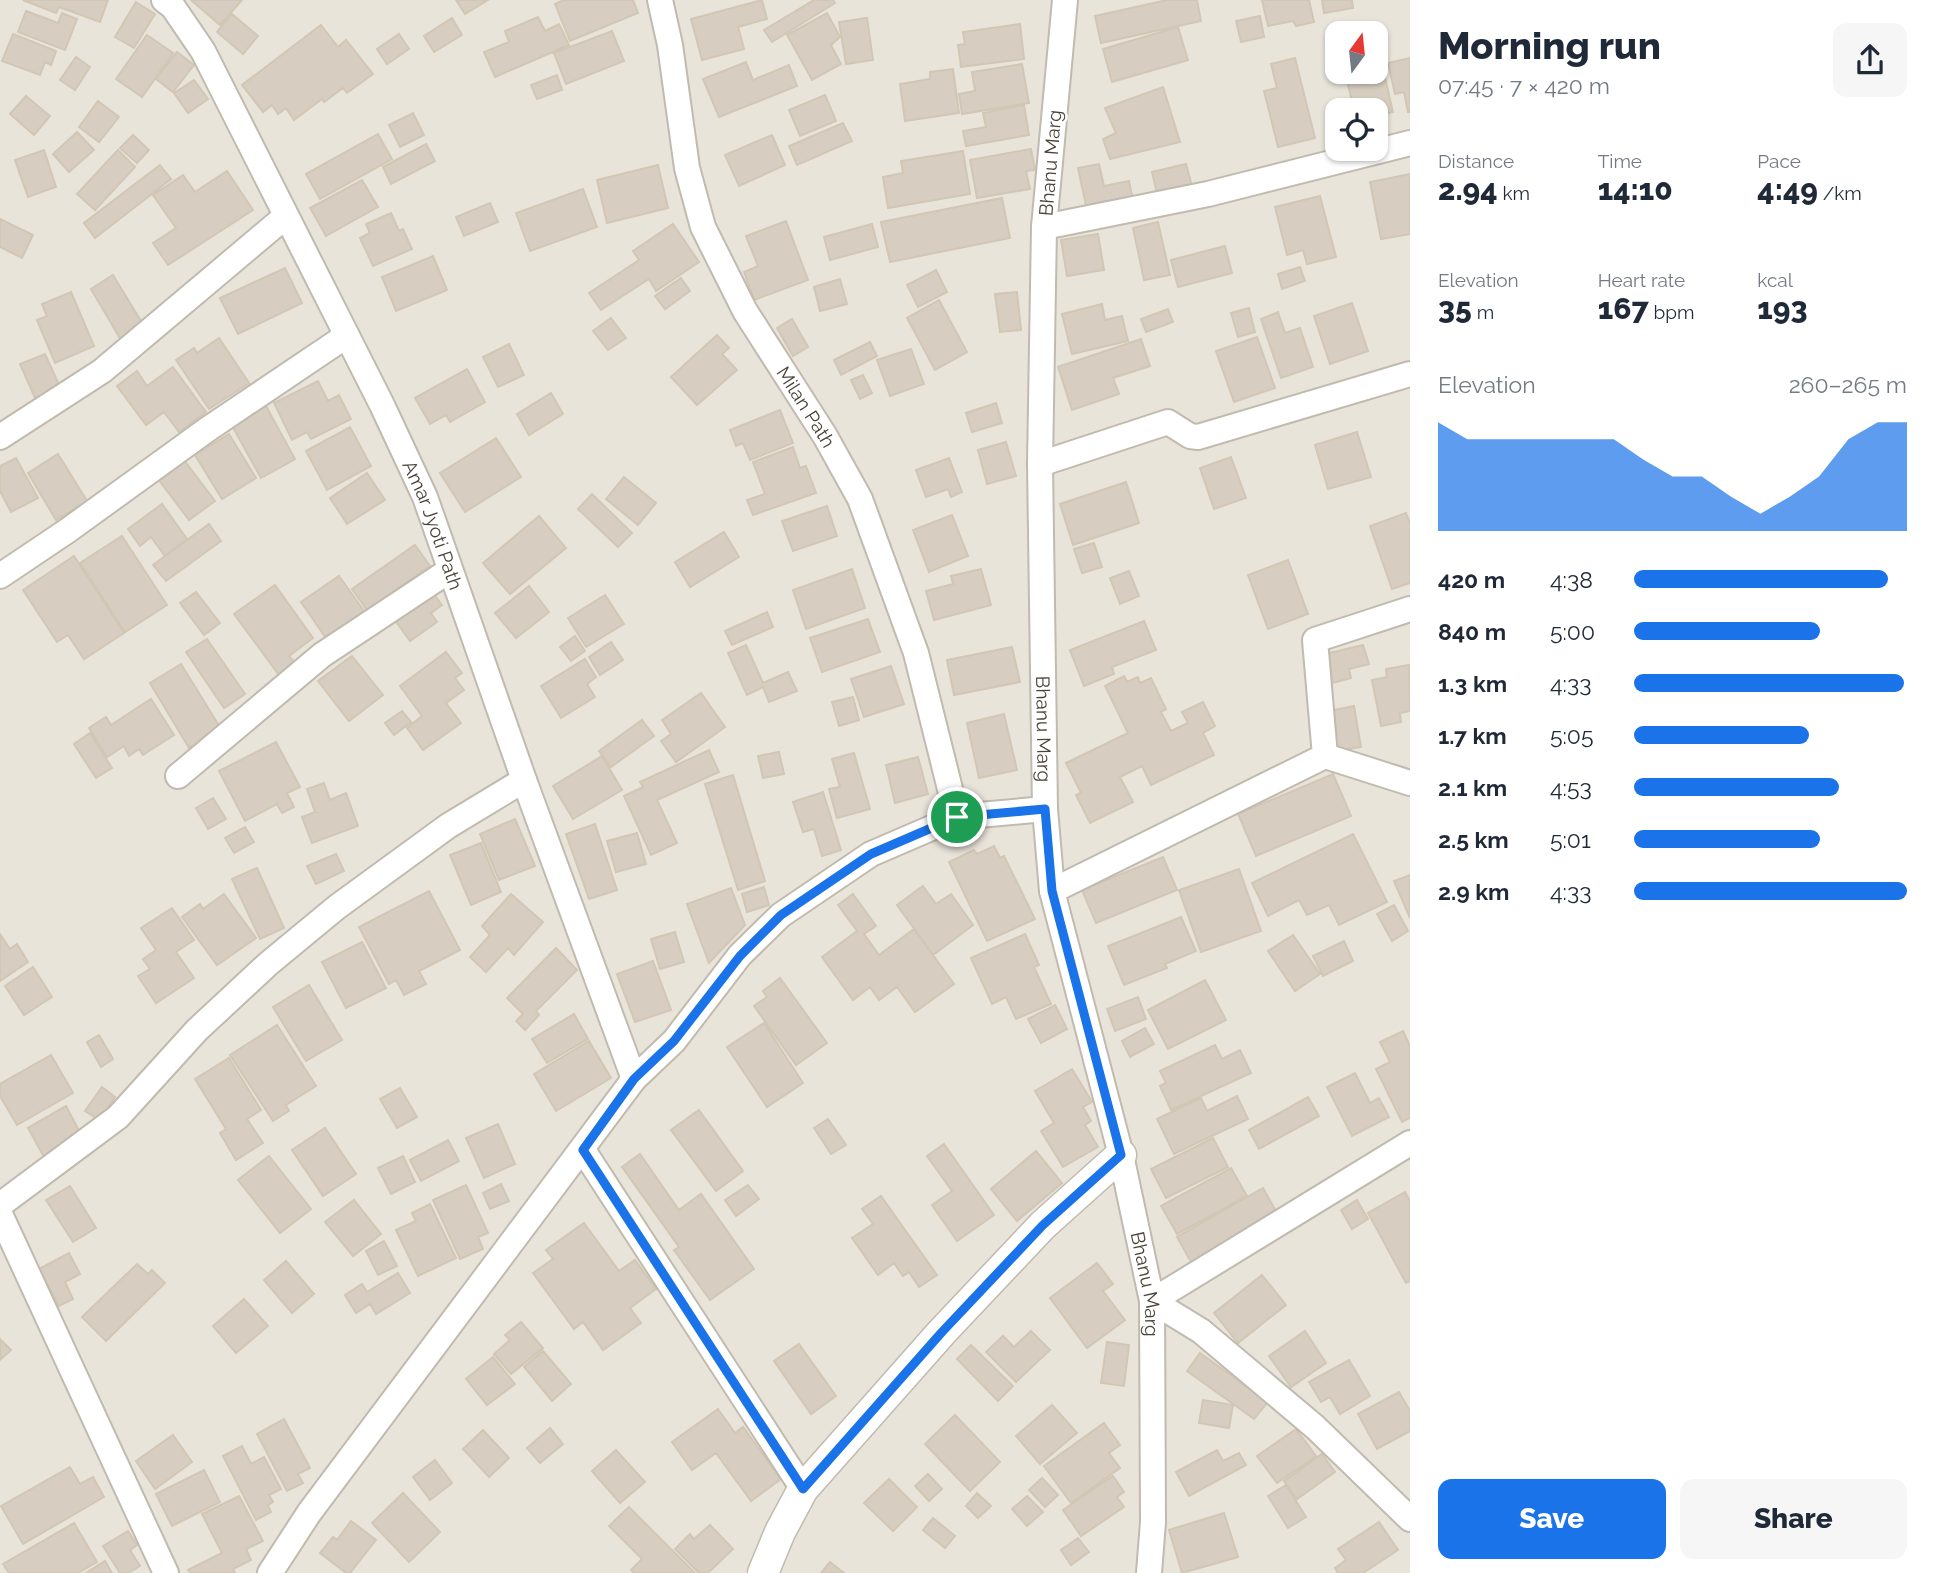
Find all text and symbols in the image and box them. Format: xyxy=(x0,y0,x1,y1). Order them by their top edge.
north arrow xyxy=(1325,21,1388,84)
map controls xyxy=(1325,21,1388,161)
text: Morning run xyxy=(1438,23,1661,68)
button: share xyxy=(1833,23,1907,97)
text: 07:45 · 7 × 420 m xyxy=(1438,72,1610,99)
button: locate xyxy=(1325,98,1388,161)
street label: Bhanu Marg xyxy=(1034,109,1066,217)
text: Distance xyxy=(1438,150,1514,172)
text: Time xyxy=(1598,150,1642,172)
text: Pace xyxy=(1757,150,1801,172)
text: 2.94 xyxy=(1438,172,1498,207)
text: 14:10 xyxy=(1598,172,1673,207)
text: 4:49 xyxy=(1757,172,1818,207)
text: km xyxy=(1498,182,1530,204)
text: /km xyxy=(1818,182,1862,204)
text: Elevation xyxy=(1438,269,1519,291)
text: Heart rate xyxy=(1598,269,1685,291)
text: kcal xyxy=(1757,269,1793,291)
text: 35 xyxy=(1438,291,1472,326)
text: 167 xyxy=(1598,291,1649,326)
text: 193 xyxy=(1757,291,1808,326)
text: m xyxy=(1472,301,1494,323)
text: bpm xyxy=(1649,301,1694,323)
street label: Milan Path xyxy=(772,362,840,451)
text: Elevation xyxy=(1438,371,1536,398)
text: 260–265 m xyxy=(1789,371,1907,398)
street label: Amar Jyoti Path xyxy=(398,457,468,592)
text: 420 m xyxy=(1438,566,1505,593)
text: 4:38 xyxy=(1550,566,1593,593)
text: 840 m xyxy=(1438,618,1506,645)
text: 5:00 xyxy=(1550,618,1595,645)
text: 1.3 km xyxy=(1438,670,1507,697)
text: 4:33 xyxy=(1550,670,1591,697)
street label: Bhanu Marg xyxy=(1032,676,1056,782)
text: 1.7 km xyxy=(1438,722,1507,749)
text: 5:05 xyxy=(1550,722,1593,749)
text: 2.1 km xyxy=(1438,774,1507,801)
text: 4:53 xyxy=(1550,774,1592,801)
pin xyxy=(927,787,987,847)
icon: arrive xyxy=(938,798,976,836)
text: 2.5 km xyxy=(1438,826,1509,853)
text: 5:01 xyxy=(1550,826,1591,853)
text: 2.9 km xyxy=(1438,878,1509,905)
text: 4:33 xyxy=(1550,878,1591,905)
street label: Bhanu Marg xyxy=(1127,1230,1164,1337)
button: Save xyxy=(1438,1479,1666,1559)
button: Share xyxy=(1680,1479,1907,1559)

